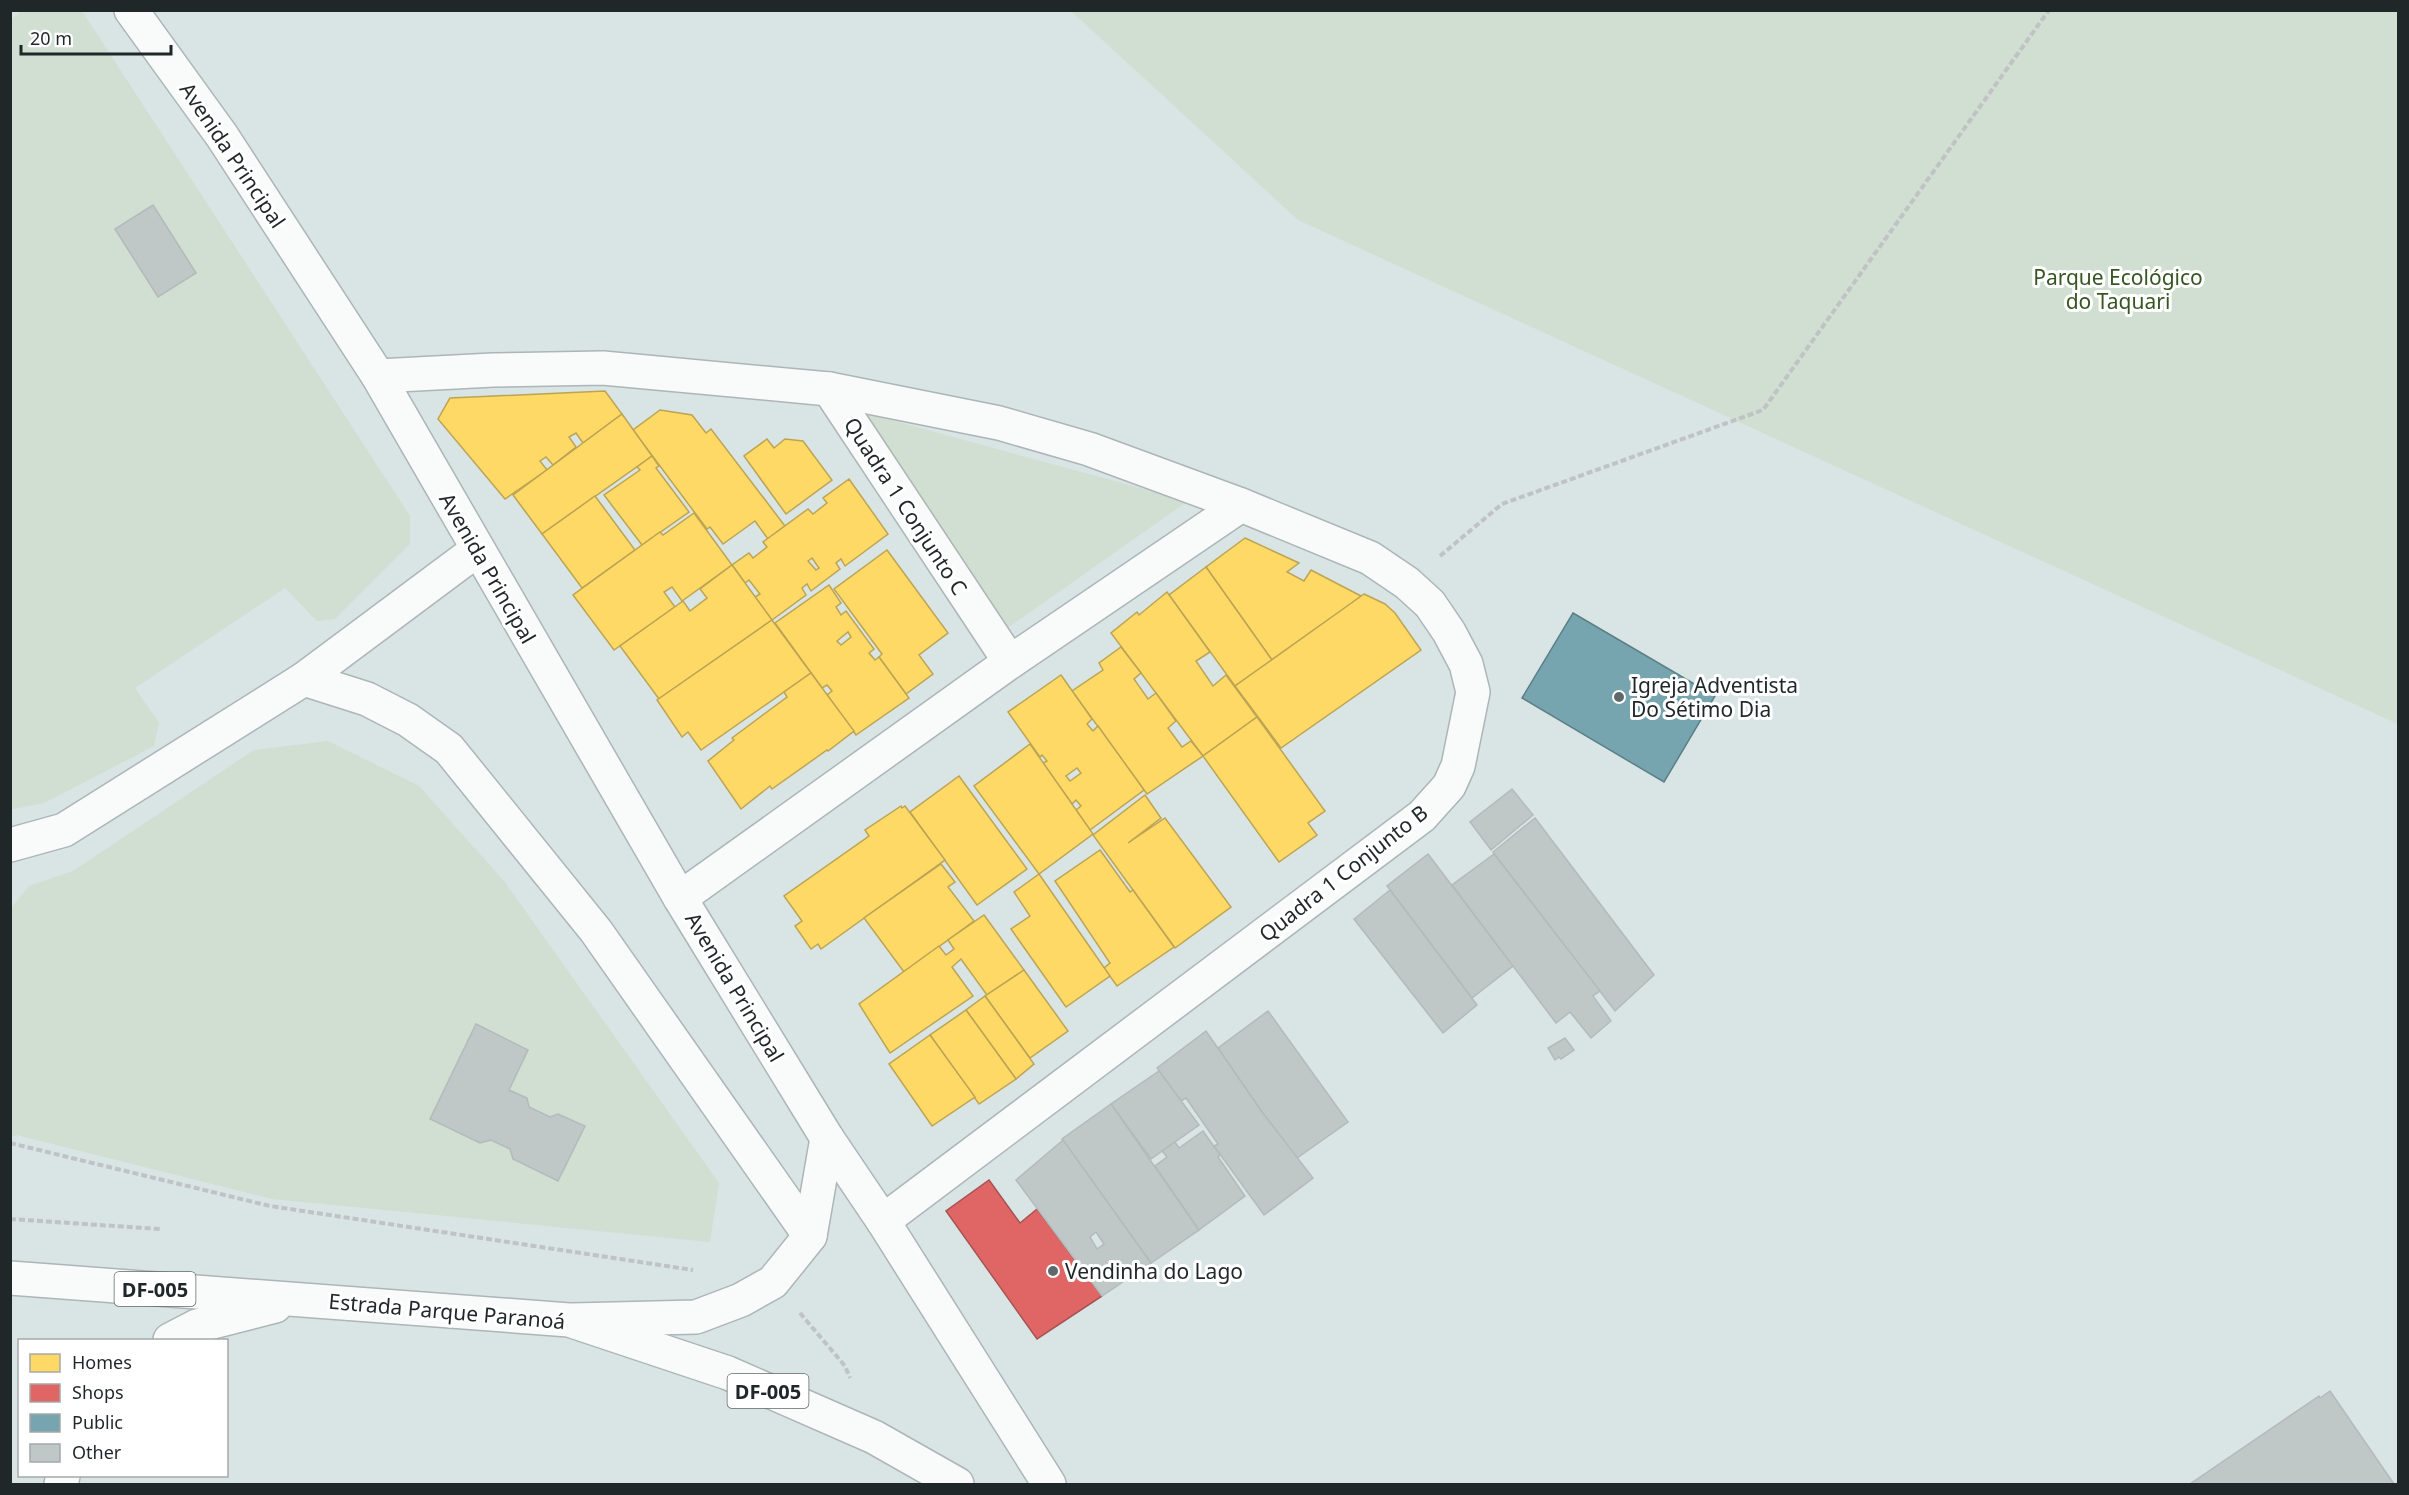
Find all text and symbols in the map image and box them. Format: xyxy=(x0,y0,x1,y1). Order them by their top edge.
scale bar xyxy=(21,18,171,56)
text: 20 m xyxy=(30,26,72,50)
street label: Avenida Principal xyxy=(174,77,292,233)
park label: Parque Ecológico do Taquari xyxy=(2033,263,2203,315)
street label: Quadra 1 Conjunto C xyxy=(838,412,974,600)
street label: Avenida Principal xyxy=(433,487,543,649)
place label: Igreja Adventista Do Sétimo Dia xyxy=(1631,671,1798,723)
marker: Igreja Adventista Do Sétimo Dia xyxy=(1612,690,1626,704)
street label: Quadra 1 Conjunto B xyxy=(1253,798,1433,948)
street label: Avenida Principal xyxy=(679,907,791,1067)
place label: Vendinha do Lago xyxy=(1065,1257,1243,1285)
marker: Vendinha do Lago xyxy=(1046,1264,1060,1278)
road number: DF-005 xyxy=(114,1272,195,1306)
street label: Estrada Parque Paranoá xyxy=(328,1287,566,1335)
legend xyxy=(18,1339,228,1477)
text: Homes xyxy=(72,1350,132,1374)
road number: DF-005 xyxy=(728,1374,808,1408)
text: Shops xyxy=(72,1380,124,1404)
text: Public xyxy=(72,1410,123,1434)
text: Other xyxy=(72,1440,122,1464)

